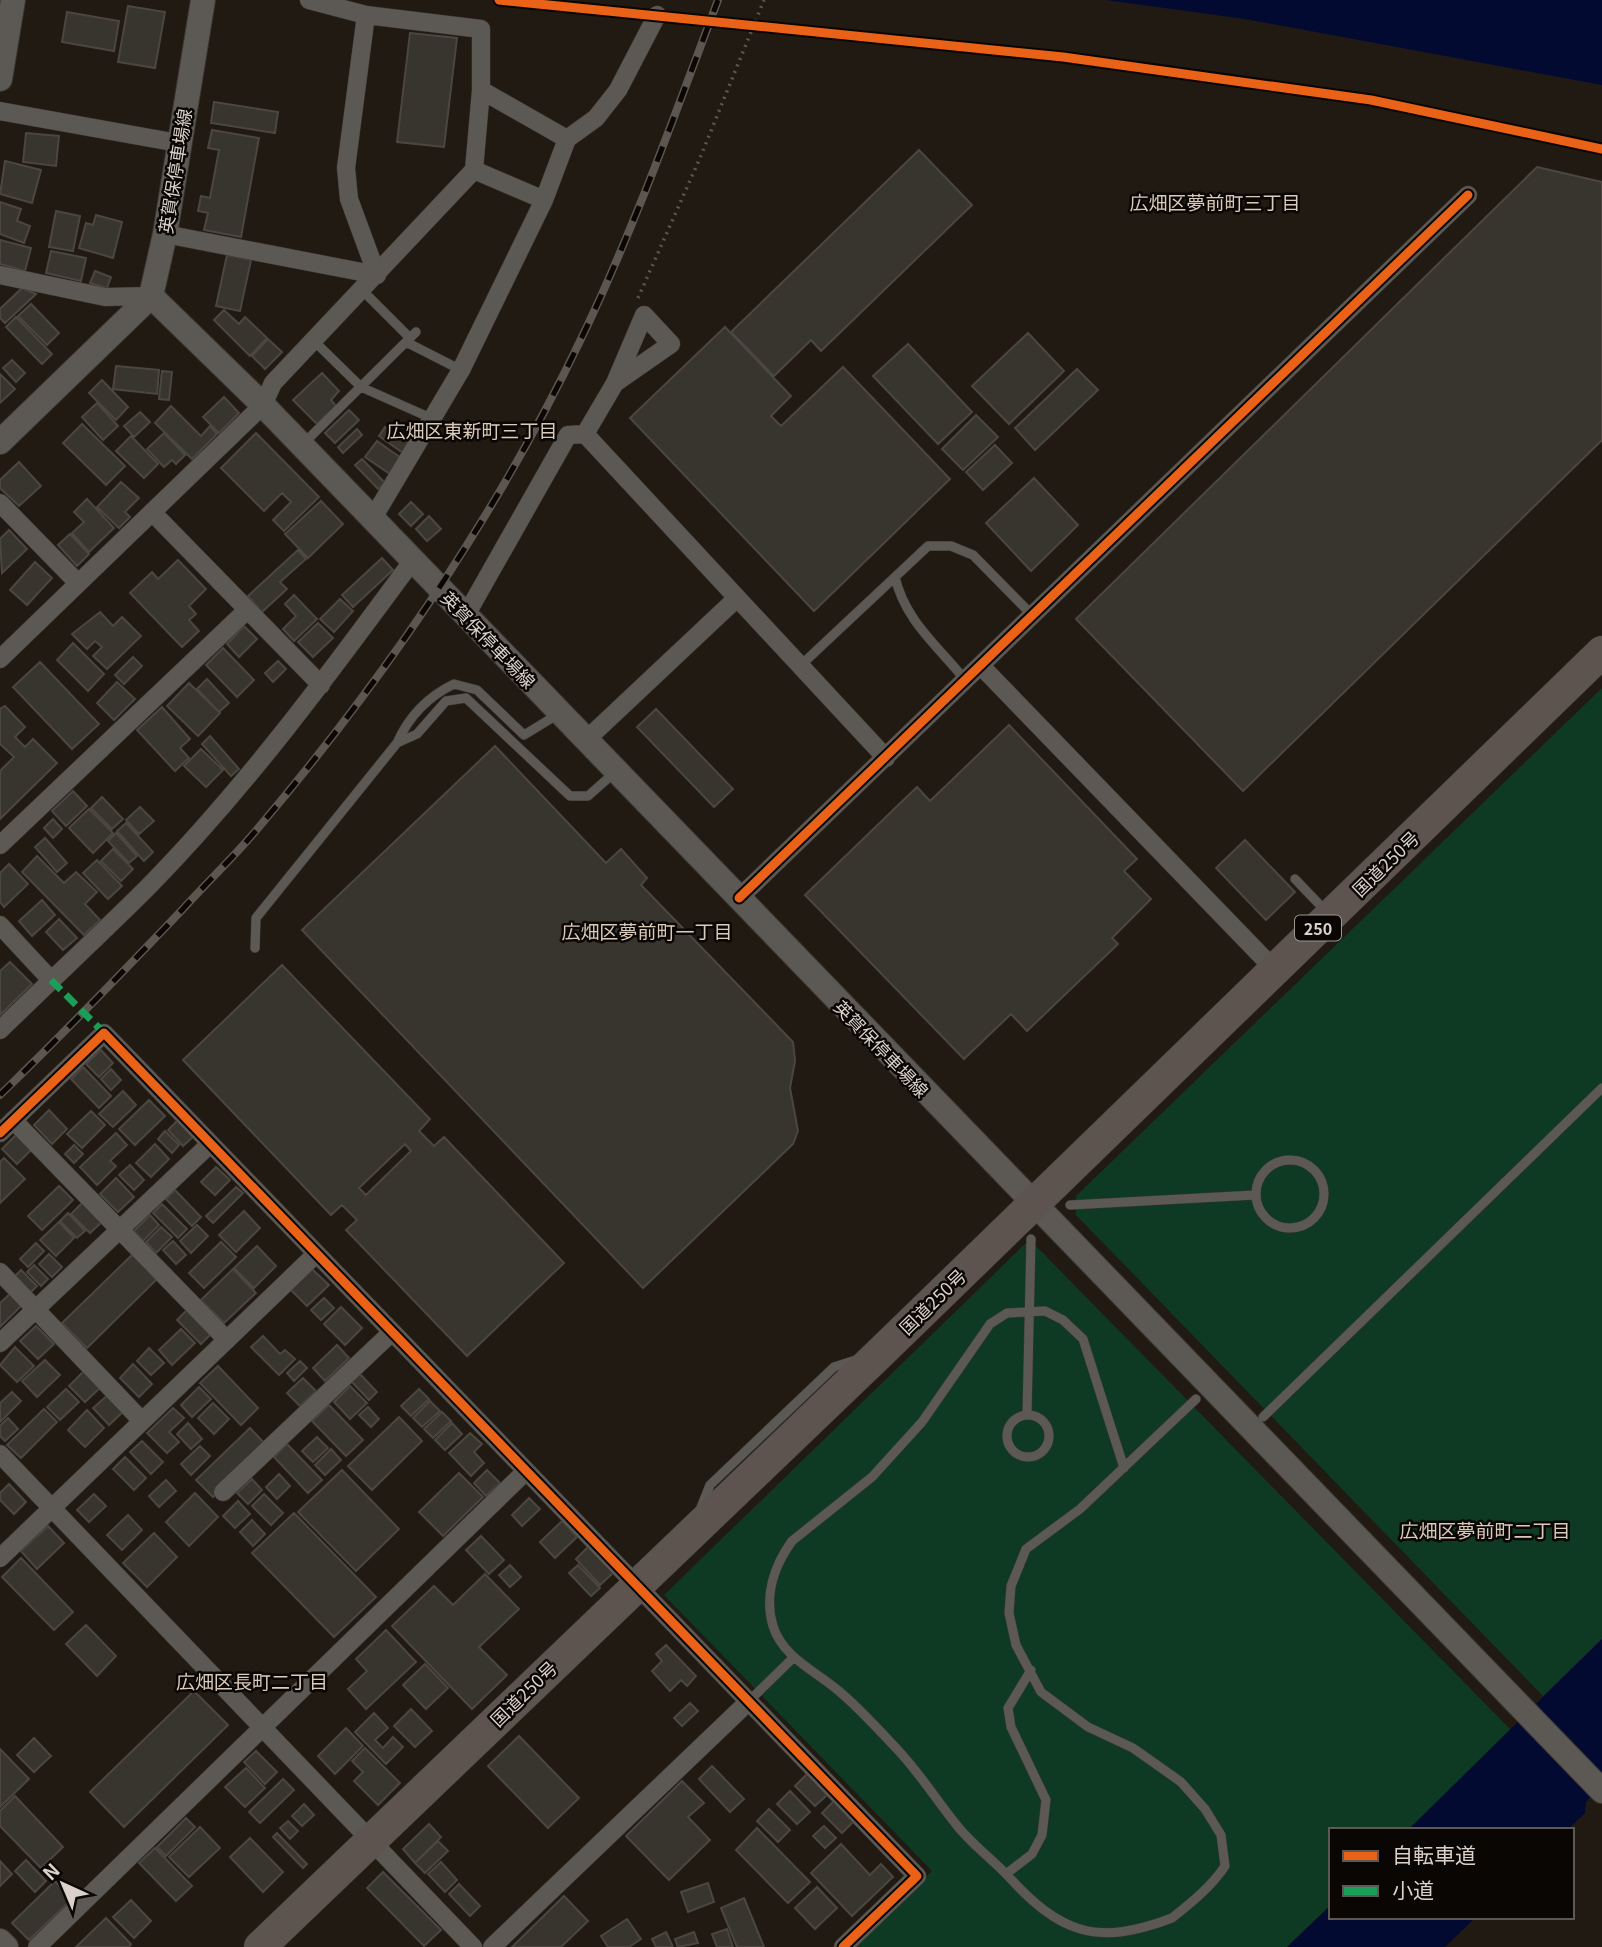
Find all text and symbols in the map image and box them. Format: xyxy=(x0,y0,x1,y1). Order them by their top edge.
street label: 英賀保停車場線 xyxy=(151,107,197,235)
district label: 広畑区夢前町三丁目 xyxy=(1129,188,1301,215)
district label: 広畑区東新町三丁目 xyxy=(386,416,558,443)
street label: 英賀保停車場線 xyxy=(436,585,542,693)
street label: 国道250号 xyxy=(1346,824,1424,902)
road number: 250 xyxy=(1295,916,1341,940)
district label: 広畑区夢前町一丁目 xyxy=(561,917,733,944)
street label: 英賀保停車場線 xyxy=(829,994,935,1102)
street label: 国道250号 xyxy=(893,1262,971,1340)
district label: 広畑区夢前町二丁目 xyxy=(1399,1516,1571,1543)
street label: 国道250号 xyxy=(484,1654,562,1732)
district label: 広畑区長町二丁目 xyxy=(176,1667,328,1694)
legend xyxy=(1329,1828,1574,1919)
text: 自転車道 xyxy=(1392,1839,1476,1869)
north arrow xyxy=(28,1849,98,1919)
text: N xyxy=(36,1856,65,1885)
text: 小道 xyxy=(1392,1874,1434,1904)

